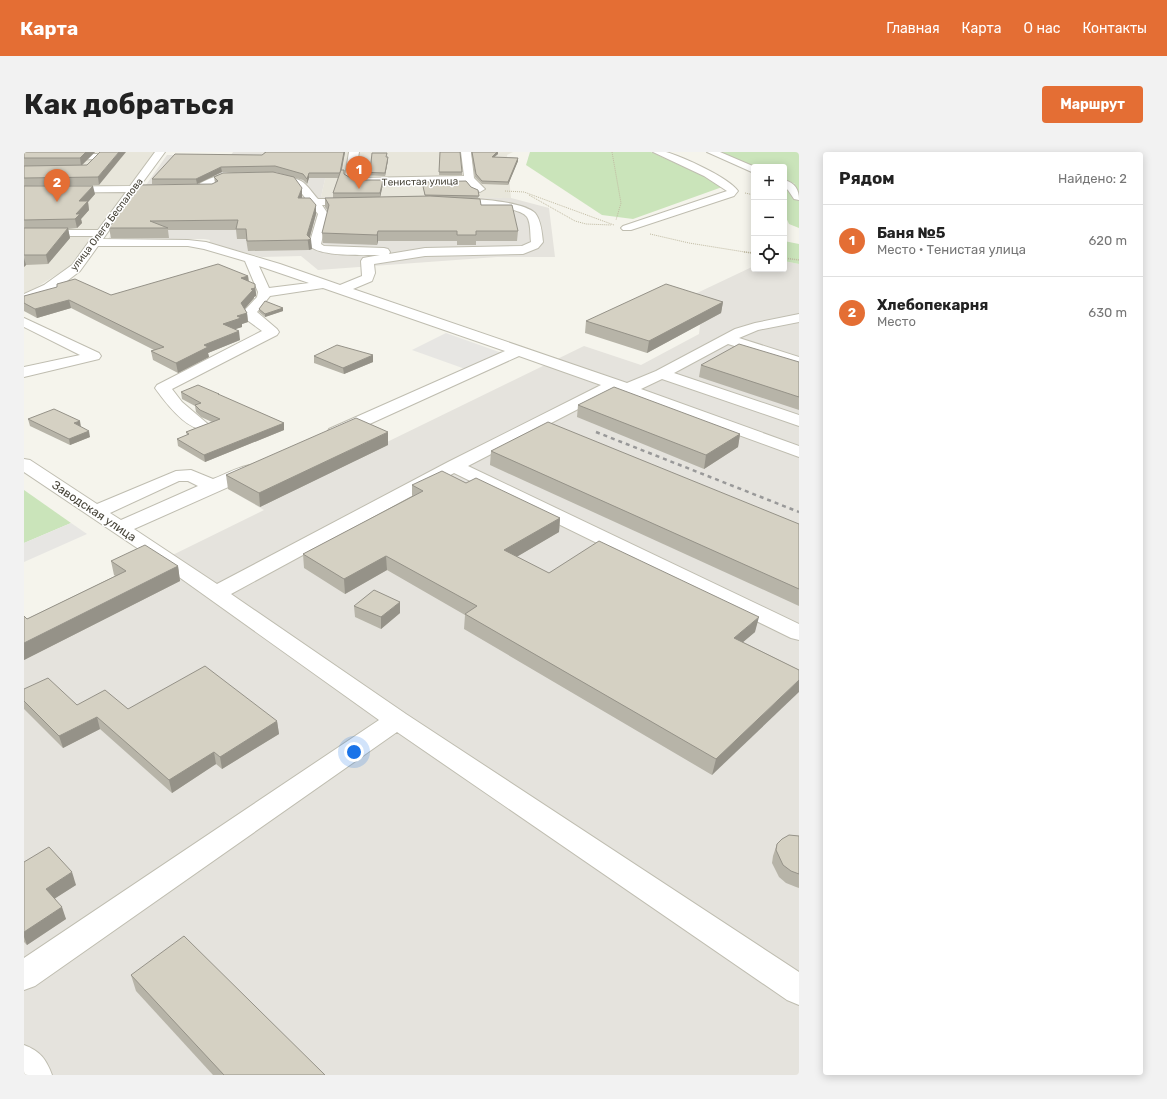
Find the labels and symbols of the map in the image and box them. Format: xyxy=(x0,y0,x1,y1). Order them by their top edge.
pin: 1 xyxy=(346,156,372,189)
pin: 2 xyxy=(44,169,70,202)
street label: Тенистая улица xyxy=(382,175,458,189)
street label: улица Олега Беспалова xyxy=(68,176,146,273)
street label: Заводская улица xyxy=(49,478,139,544)
your location xyxy=(344,742,364,762)

